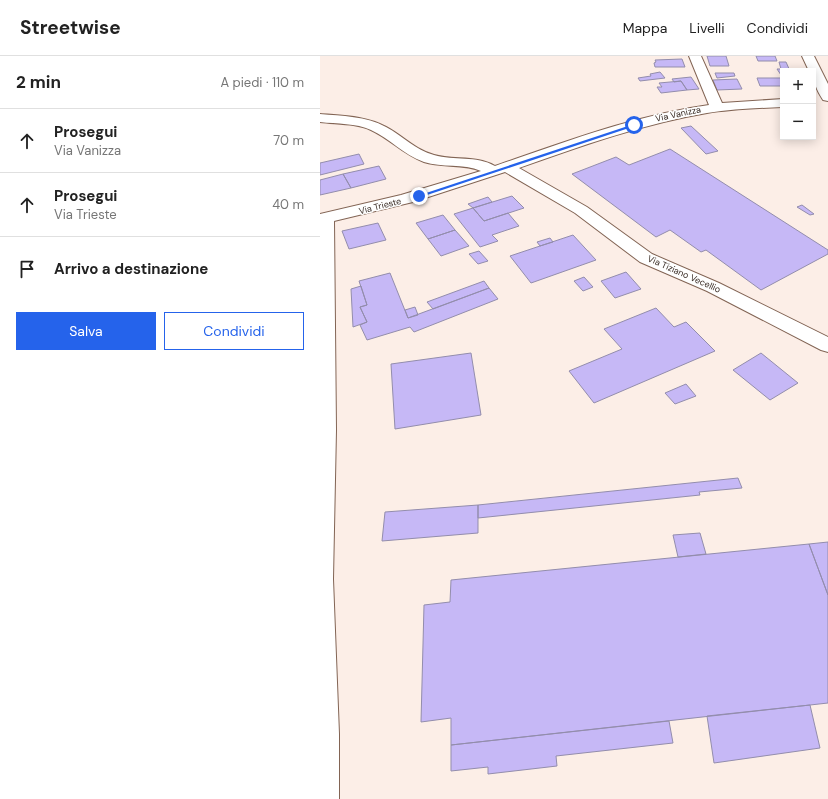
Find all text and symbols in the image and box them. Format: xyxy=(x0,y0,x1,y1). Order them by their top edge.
text: Streetwise xyxy=(20,15,121,40)
text: Mappa xyxy=(623,19,667,37)
text: Livelli xyxy=(689,19,725,37)
text: Condividi xyxy=(747,19,808,37)
map controls xyxy=(780,68,816,140)
button: + xyxy=(780,68,816,104)
text: 2 min xyxy=(16,71,61,93)
text: A piedi · 110 m xyxy=(220,74,304,91)
street label: Via Vanizza xyxy=(654,103,702,125)
button: − xyxy=(780,104,816,140)
route start xyxy=(625,116,643,134)
text: Prosegui xyxy=(54,122,117,142)
icon: ahead xyxy=(16,130,38,152)
text: 70 m xyxy=(273,132,304,149)
text: Via Vanizza xyxy=(54,142,121,159)
text: Prosegui xyxy=(54,186,117,206)
route end xyxy=(410,187,428,205)
icon: ahead xyxy=(16,194,38,216)
street label: Via Trieste xyxy=(357,195,403,217)
text: 40 m xyxy=(272,196,304,213)
text: Via Trieste xyxy=(54,206,117,223)
street label: Via Tiziano Vecellio xyxy=(645,252,723,296)
icon: arrive xyxy=(16,258,38,280)
text: Arrivo a destinazione xyxy=(54,259,208,279)
button: Salva xyxy=(16,312,156,350)
button: Condividi xyxy=(164,312,304,350)

